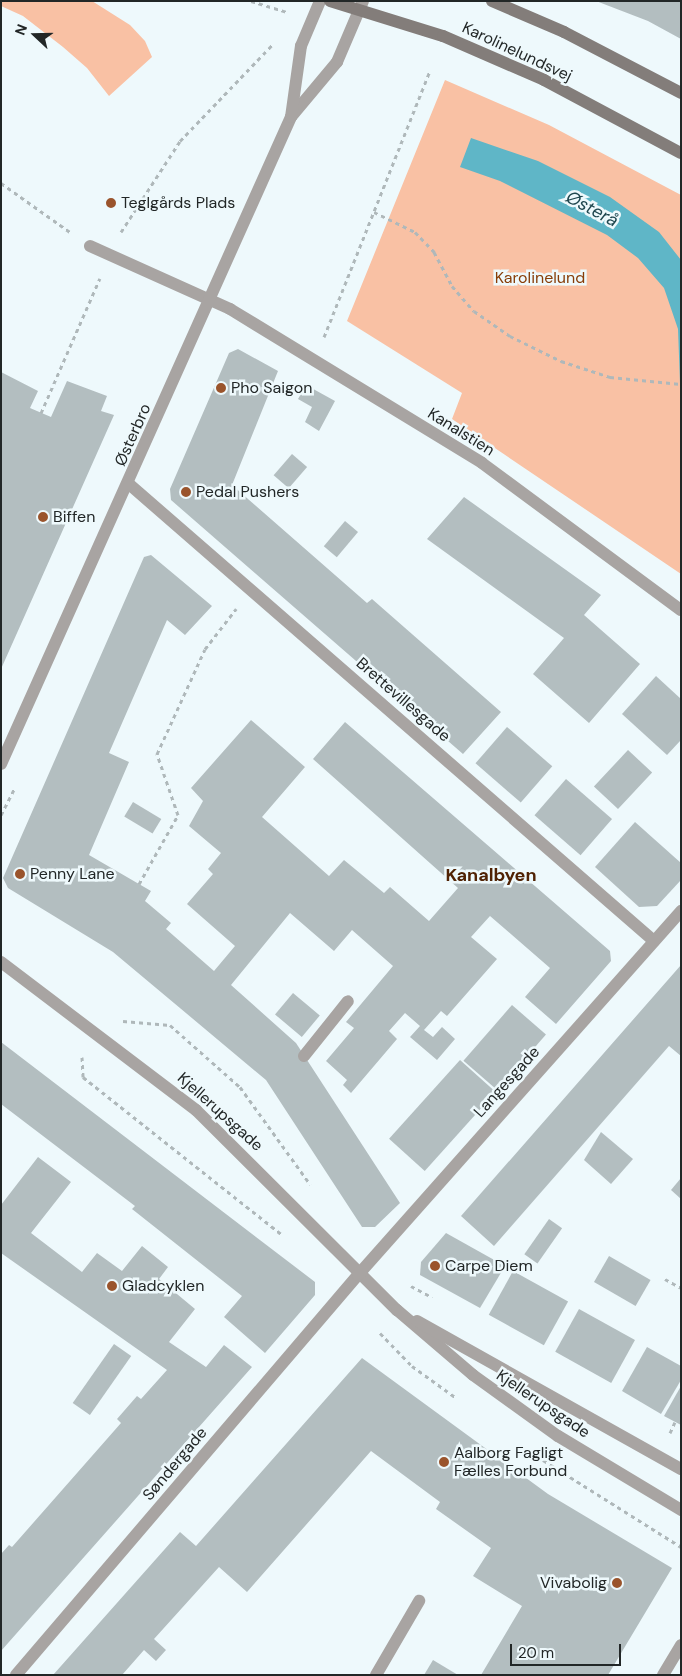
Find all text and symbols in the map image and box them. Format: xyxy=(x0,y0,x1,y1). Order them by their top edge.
north arrow xyxy=(10,10,60,60)
street label: Karolinelundsvej xyxy=(459,18,575,86)
text: N xyxy=(11,22,31,38)
water label: Østerå xyxy=(562,186,622,232)
place label: Teglgårds Plads xyxy=(121,193,235,213)
marker: Teglgårds Plads xyxy=(105,197,117,209)
park label: Karolinelund xyxy=(495,268,585,288)
place label: Pho Saigon xyxy=(231,378,312,398)
marker: Pho Saigon xyxy=(215,382,227,394)
street label: Østerbro xyxy=(111,401,155,469)
street label: Kanalstien xyxy=(424,404,498,460)
place label: Pedal Pushers xyxy=(196,482,299,502)
marker: Pedal Pushers xyxy=(180,486,192,498)
place label: Biffen xyxy=(53,507,95,527)
marker: Biffen xyxy=(37,511,49,523)
street label: Brettevillesgade xyxy=(352,654,454,746)
place label: Penny Lane xyxy=(30,864,115,884)
district label: Kanalbyen xyxy=(445,864,537,886)
marker: Penny Lane xyxy=(14,868,26,880)
street label: Langesgade xyxy=(470,1043,544,1121)
street label: Kjellerupsgade xyxy=(173,1069,267,1155)
place label: Carpe Diem xyxy=(445,1256,533,1276)
marker: Carpe Diem xyxy=(429,1260,441,1272)
place label: Gladcyklen xyxy=(122,1276,204,1296)
marker: Gladcyklen xyxy=(106,1280,118,1292)
street label: Kjellerupsgade xyxy=(493,1366,593,1442)
street label: Søndergade xyxy=(139,1424,211,1504)
place label: Aalborg Fagligt Fælles Forbund xyxy=(454,1443,567,1481)
marker: Aalborg Fagligt Fælles Forbund xyxy=(438,1456,450,1468)
place label: Vivabolig xyxy=(540,1573,607,1593)
marker: Vivabolig xyxy=(611,1577,623,1589)
scale bar xyxy=(512,1634,623,1666)
text: 20 m xyxy=(518,1643,554,1663)

